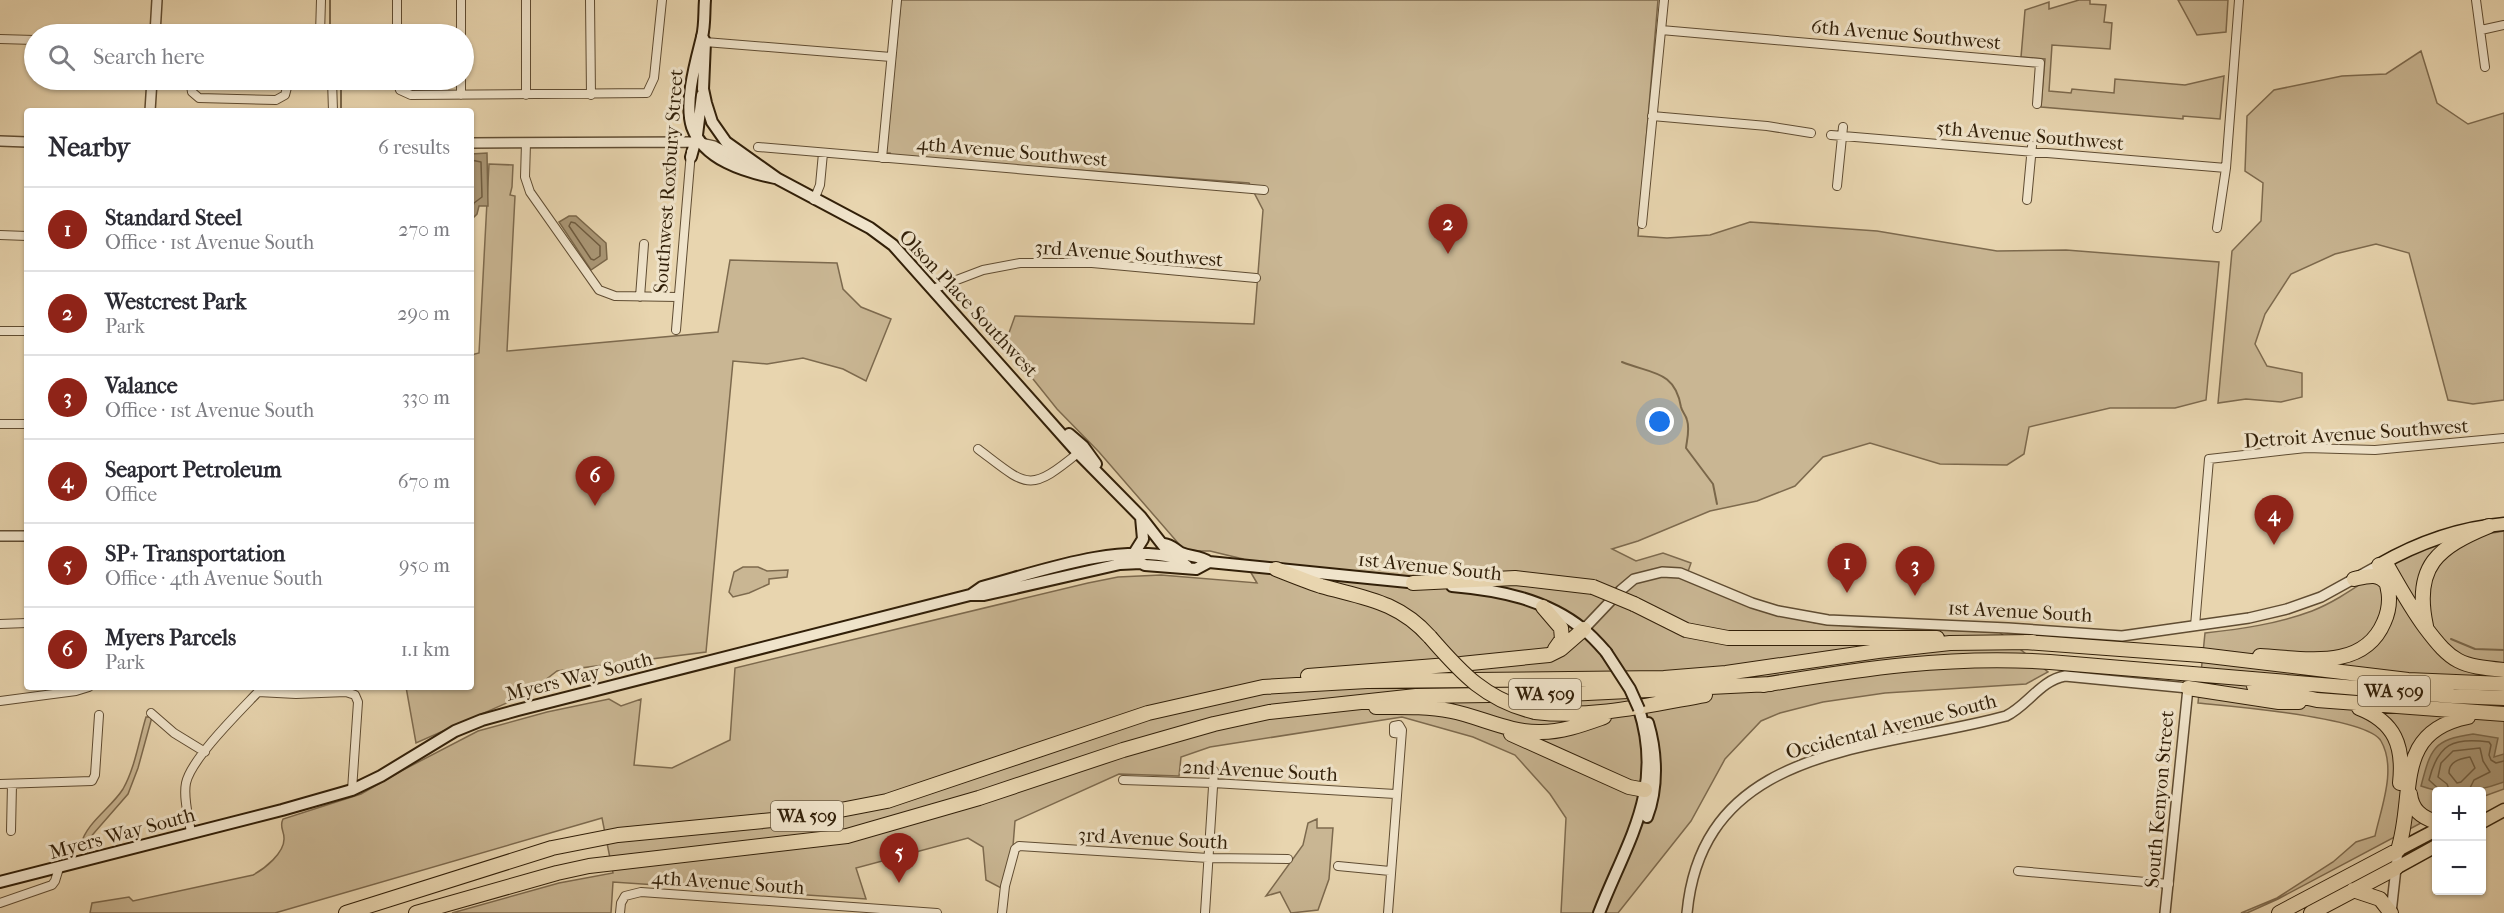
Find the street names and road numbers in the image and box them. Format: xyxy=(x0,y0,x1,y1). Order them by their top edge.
street label: 6th Avenue Southwest xyxy=(1810,15,2002,54)
street label: Southwest Roxbury Street xyxy=(649,68,688,294)
street label: 5th Avenue Southwest xyxy=(1935,116,2125,155)
street label: 4th Avenue Southwest xyxy=(915,132,1108,171)
street label: Olson Place Southwest xyxy=(894,225,1043,382)
street label: 3rd Avenue Southwest xyxy=(1034,235,1224,272)
street label: Detroit Avenue Southwest xyxy=(2243,414,2469,453)
street label: 1st Avenue South xyxy=(1357,547,1504,586)
street label: 1st Avenue South xyxy=(1947,596,2094,627)
street label: Myers Way South xyxy=(503,647,656,706)
road number: WA 509 xyxy=(2358,676,2430,706)
road number: WA 509 xyxy=(1509,679,1581,709)
street label: Occidental Avenue South xyxy=(1783,689,2000,764)
street label: South Kenyon Street xyxy=(2140,709,2179,889)
street label: 2nd Avenue South xyxy=(1182,755,1339,786)
road number: WA 509 xyxy=(771,801,843,831)
street label: Myers Way South xyxy=(47,803,198,864)
street label: 3rd Avenue South xyxy=(1077,823,1229,854)
street label: 4th Avenue South xyxy=(651,866,806,899)

